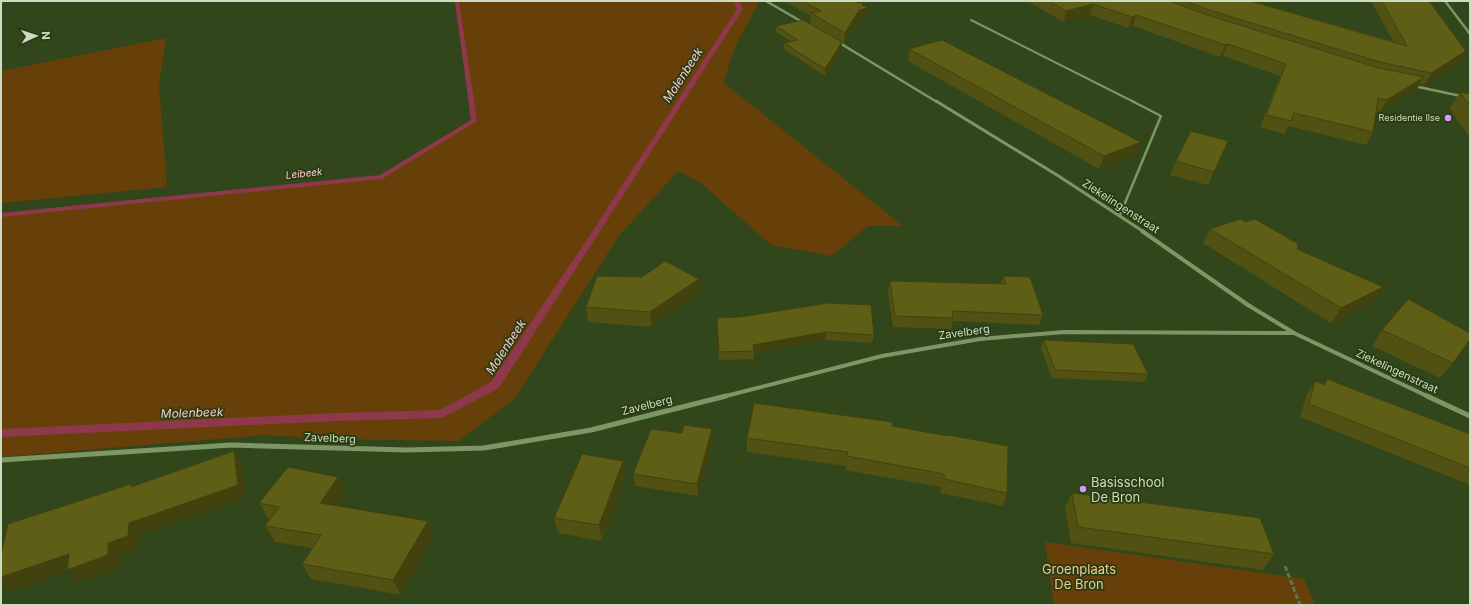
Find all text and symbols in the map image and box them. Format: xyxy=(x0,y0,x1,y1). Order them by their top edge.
north arrow xyxy=(16,16,56,56)
text: N xyxy=(39,31,53,40)
water label: Molenbeek xyxy=(659,44,706,105)
place label: Residentie Ilse xyxy=(1379,112,1440,123)
marker: Residentie Ilse xyxy=(1443,113,1453,123)
water label: Leibeek xyxy=(285,165,324,181)
street label: Ziekelingenstraat xyxy=(1080,176,1163,236)
water label: Molenbeek xyxy=(482,316,529,377)
street label: Zavelberg xyxy=(937,321,991,343)
street label: Ziekelingenstraat xyxy=(1354,346,1441,396)
street label: Zavelberg xyxy=(620,392,674,418)
water label: Molenbeek xyxy=(160,404,224,421)
street label: Zavelberg xyxy=(304,430,356,446)
place label: Basisschool De Bron xyxy=(1091,474,1164,505)
marker: Basisschool De Bron xyxy=(1078,484,1088,494)
park label: Groenplaats De Bron xyxy=(1042,561,1116,592)

